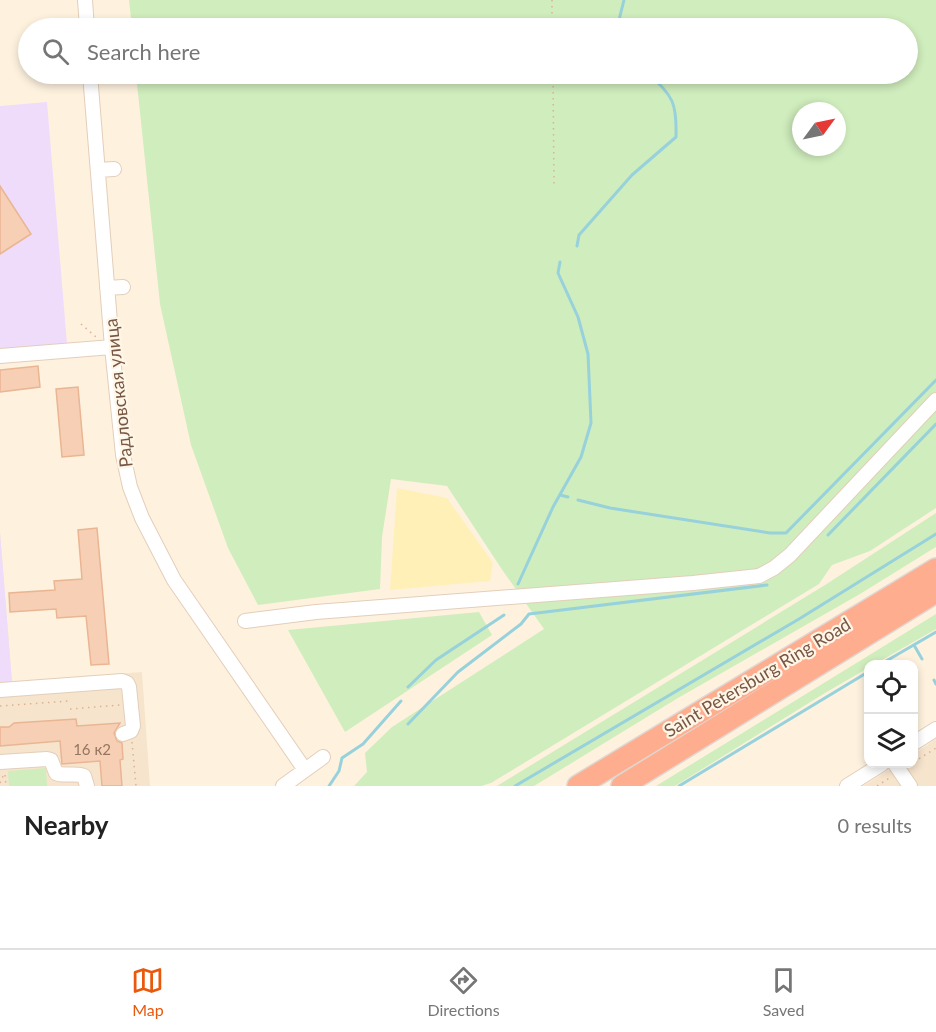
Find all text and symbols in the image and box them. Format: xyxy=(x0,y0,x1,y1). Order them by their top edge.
search box xyxy=(18,18,918,84)
icon: search xyxy=(39,35,72,68)
text: Search here xyxy=(87,38,200,65)
north arrow xyxy=(792,102,846,156)
street label: Радловская улица xyxy=(99,317,137,469)
street label: Saint Petersburg Ring Road xyxy=(660,613,854,741)
map controls xyxy=(864,660,918,768)
button: locate xyxy=(864,660,918,714)
button: layers xyxy=(864,714,918,768)
house number: 16 к2 xyxy=(73,740,111,758)
text: Nearby xyxy=(24,809,109,841)
text: 0 results xyxy=(837,813,912,837)
tab: Map xyxy=(131,964,164,1019)
tab: Directions xyxy=(427,964,500,1019)
tab: Saved xyxy=(763,964,804,1019)

